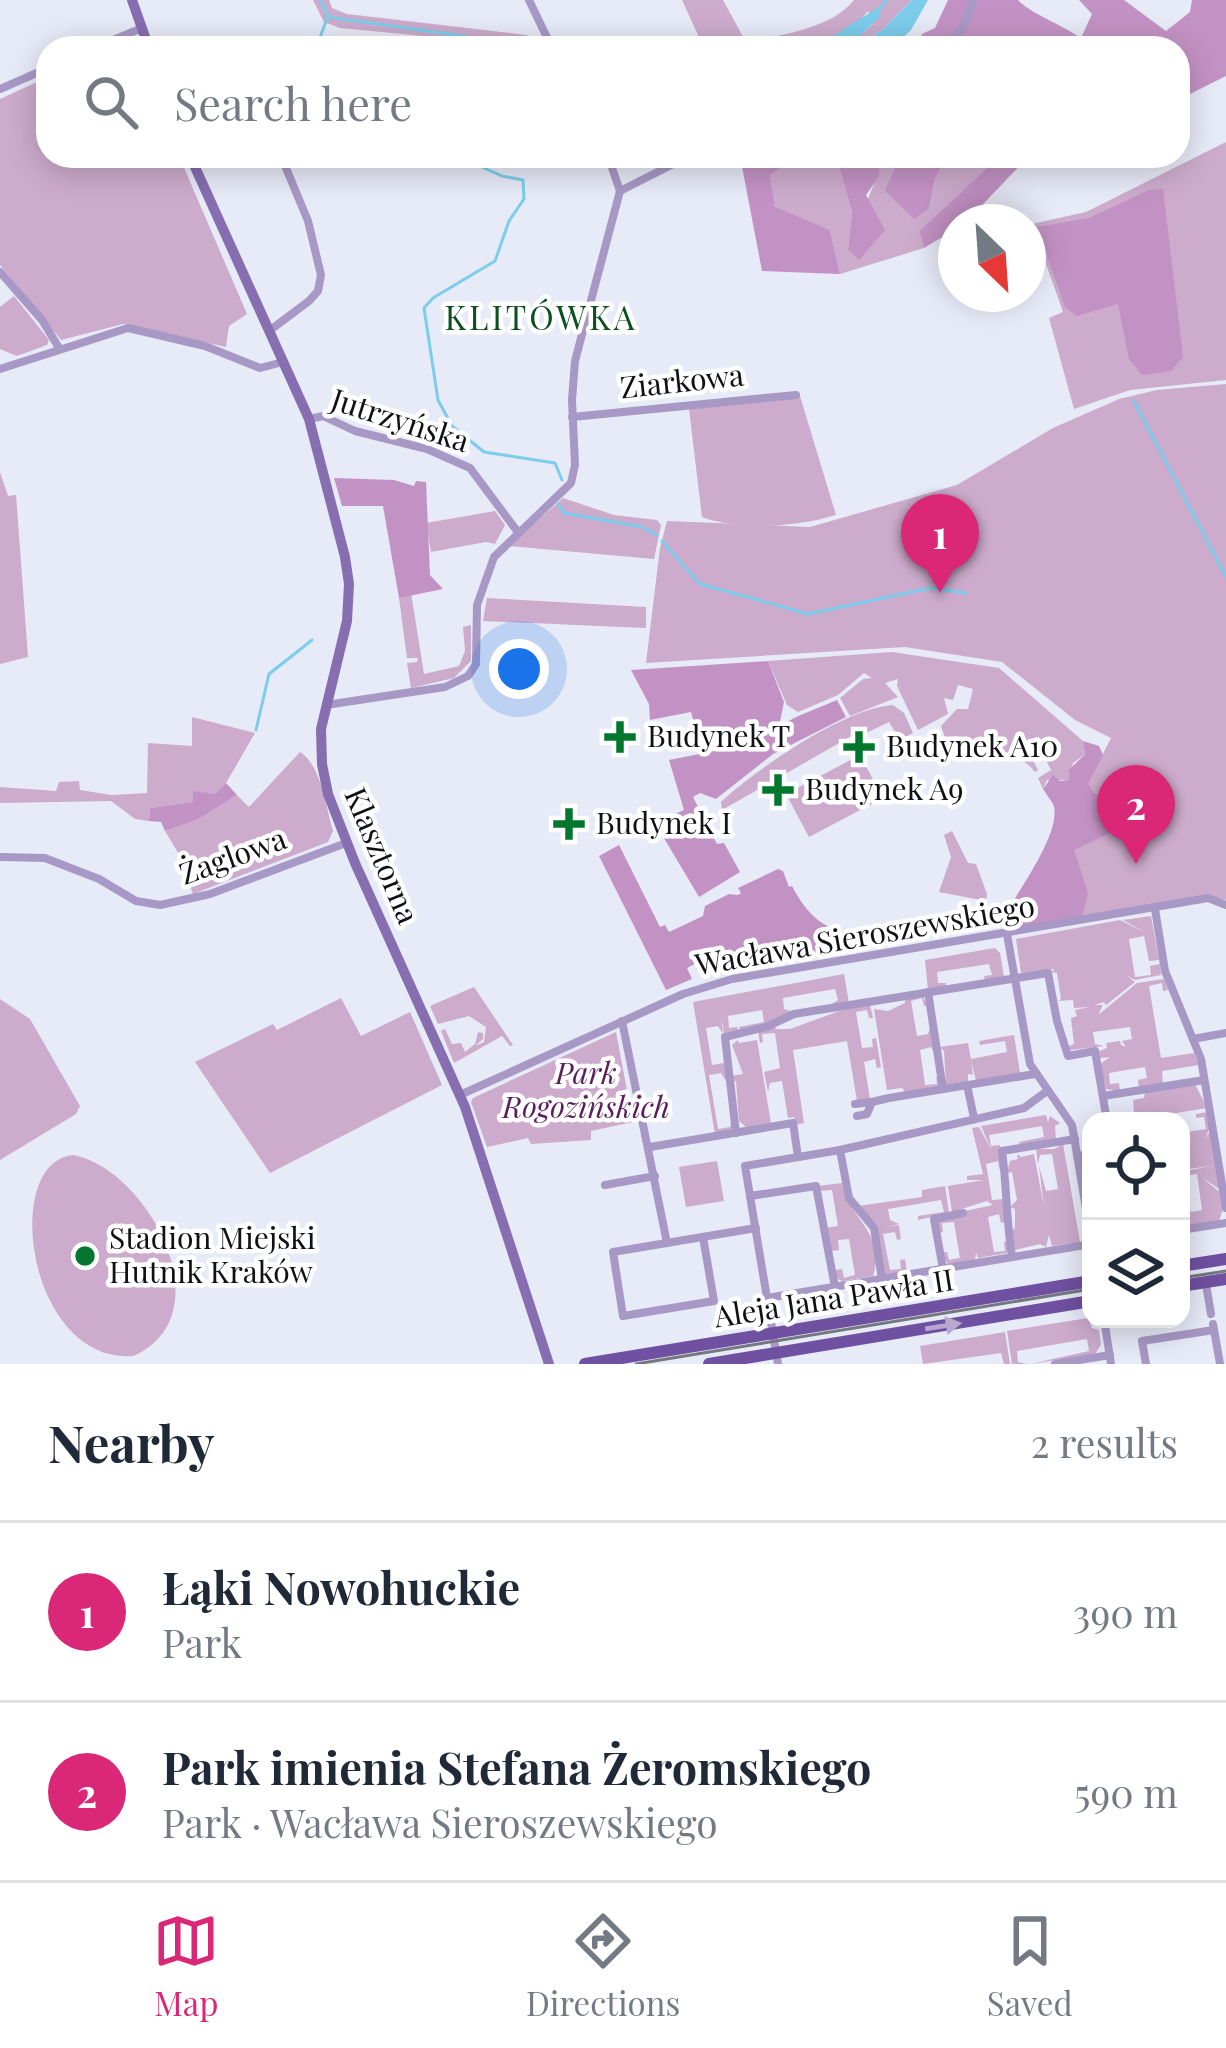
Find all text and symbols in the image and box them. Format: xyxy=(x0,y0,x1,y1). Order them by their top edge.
search box xyxy=(36,36,1190,168)
icon: search xyxy=(78,69,144,135)
text: Search here xyxy=(174,72,412,132)
north arrow xyxy=(938,204,1046,312)
district label: KLITÓWKA xyxy=(444,294,638,338)
street label: Ziarkowa xyxy=(618,354,746,406)
street label: Jutrzyńska xyxy=(326,378,475,460)
pin: 1 xyxy=(901,494,979,593)
your location xyxy=(489,639,549,699)
place label: Budynek T xyxy=(647,715,790,755)
marker: Budynek T xyxy=(604,721,636,753)
place label: Budynek A10 xyxy=(886,725,1058,765)
marker: Budynek A10 xyxy=(843,731,875,763)
pin: 2 xyxy=(1097,765,1175,864)
place label: Budynek A9 xyxy=(805,768,964,808)
marker: Budynek A9 xyxy=(762,774,794,806)
street label: Klasztorna xyxy=(336,781,429,929)
place label: Budynek I xyxy=(596,802,732,842)
marker: Budynek I xyxy=(553,808,585,840)
street label: Żaglowa xyxy=(173,817,291,893)
street label: Wacława Sieroszewskiego xyxy=(691,884,1038,984)
park label: Park Rogozińskich xyxy=(501,1052,670,1126)
map controls xyxy=(1082,1112,1190,1328)
button: locate xyxy=(1082,1112,1190,1220)
place label: Stadion Miejski Hutnik Kraków xyxy=(109,1217,316,1291)
button: layers xyxy=(1082,1220,1190,1328)
marker: Stadion Miejski Hutnik Kraków xyxy=(72,1243,98,1269)
street label: Aleja Jana Pawła II xyxy=(710,1258,956,1336)
one-way arrow xyxy=(924,1316,962,1334)
text: Nearby xyxy=(48,1408,214,1476)
text: 2 results xyxy=(1031,1416,1178,1468)
text: Łąki Nowohuckie xyxy=(162,1556,520,1616)
text: 1 xyxy=(80,1586,94,1638)
text: 390 m xyxy=(1073,1586,1178,1638)
text: Park xyxy=(162,1616,242,1668)
text: Park imienia Stefana Żeromskiego xyxy=(162,1736,871,1796)
text: 2 xyxy=(77,1766,97,1818)
text: 590 m xyxy=(1074,1766,1178,1818)
text: Park · Wacława Sieroszewskiego xyxy=(162,1796,718,1848)
tab: Map xyxy=(153,1908,219,2024)
tab: Directions xyxy=(526,1908,680,2024)
tab: Saved xyxy=(987,1908,1073,2024)

